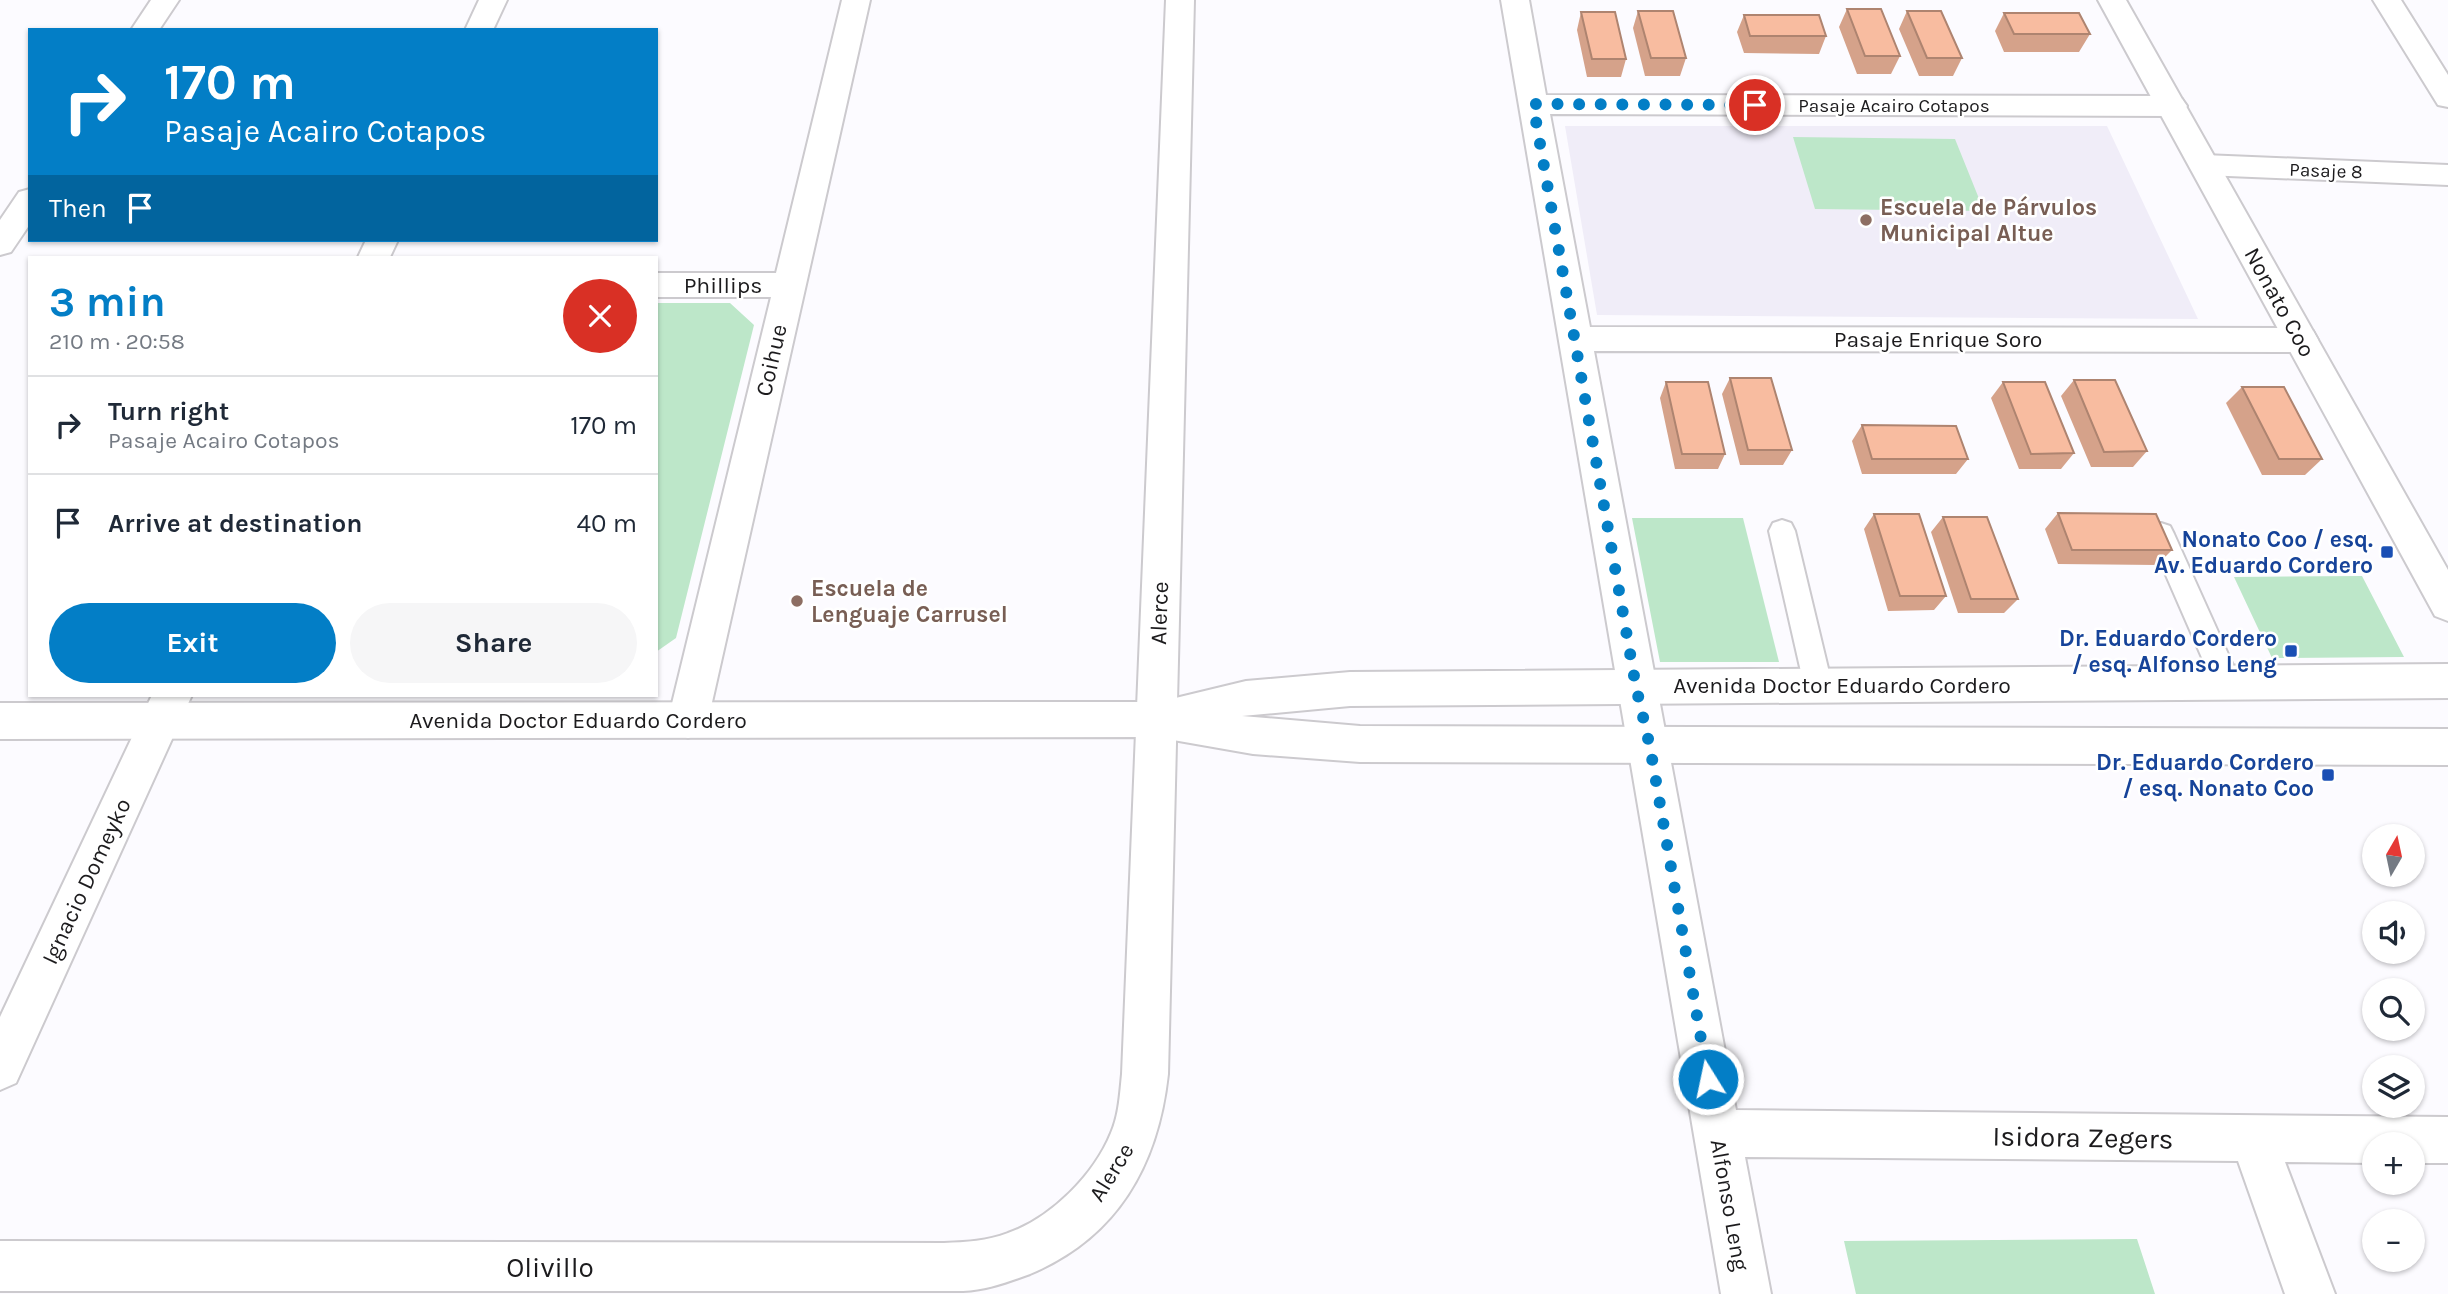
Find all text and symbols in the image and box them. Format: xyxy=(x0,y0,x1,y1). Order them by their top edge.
text: 170 m xyxy=(164,54,296,111)
icon: right xyxy=(49,56,140,147)
pin xyxy=(1725,75,1785,135)
icon: arrive xyxy=(1736,86,1774,124)
street label: Pasaje Acairo Cotapos xyxy=(1798,95,1990,117)
text: Pasaje Acairo Cotapos xyxy=(164,113,486,150)
street label: Pasaje 8 xyxy=(2289,159,2363,183)
icon: arrive xyxy=(121,189,159,227)
text: Then xyxy=(49,193,107,224)
place label: Escuela de Párvulos Municipal Altue xyxy=(1880,194,2097,247)
marker: Escuela de Párvulos Municipal Altue xyxy=(1858,212,1874,228)
street label: Nonato Coo xyxy=(2238,243,2321,362)
street label: Phillips xyxy=(684,272,762,299)
text: 3 min xyxy=(49,277,166,327)
button: close xyxy=(563,279,637,353)
street label: Coihue xyxy=(750,321,793,399)
street label: Pasaje Enrique Soro xyxy=(1834,326,2042,353)
text: 210 m · 20:58 xyxy=(49,328,185,355)
text: Turn right xyxy=(108,396,229,427)
icon: right xyxy=(49,406,87,444)
text: 170 m xyxy=(570,410,637,441)
text: Pasaje Acairo Cotapos xyxy=(108,427,340,454)
icon: arrive xyxy=(49,504,87,542)
text: Arrive at destination xyxy=(108,508,362,539)
text: 40 m xyxy=(577,508,637,539)
place label: Nonato Coo / esq. Av. Eduardo Cordero xyxy=(2154,526,2373,579)
marker: Nonato Coo / esq. Av. Eduardo Cordero xyxy=(2379,544,2395,560)
place label: Escuela de Lenguaje Carrusel xyxy=(811,575,1008,628)
street label: Alerce xyxy=(1145,581,1174,645)
marker: Escuela de Lenguaje Carrusel xyxy=(789,593,805,609)
button: Exit xyxy=(49,603,336,683)
button: Share xyxy=(350,603,637,683)
place label: Dr. Eduardo Cordero / esq. Alfonso Leng xyxy=(2059,625,2277,678)
marker: Dr. Eduardo Cordero / esq. Alfonso Leng xyxy=(2283,643,2299,659)
street label: Avenida Doctor Eduardo Cordero xyxy=(1673,672,2011,699)
street label: Avenida Doctor Eduardo Cordero xyxy=(409,707,747,734)
place label: Dr. Eduardo Cordero / esq. Nonato Coo xyxy=(2096,749,2314,802)
marker: Dr. Eduardo Cordero / esq. Nonato Coo xyxy=(2320,767,2336,783)
street label: Ignacio Domeyko xyxy=(36,794,137,968)
north arrow xyxy=(2362,824,2426,887)
map controls xyxy=(2362,824,2425,1272)
button: sound xyxy=(2362,901,2425,964)
button: search xyxy=(2362,978,2425,1041)
position arrow xyxy=(1671,1042,1745,1116)
button: layers xyxy=(2362,1055,2425,1118)
street label: Isidora Zegers xyxy=(1992,1119,2174,1156)
button: + xyxy=(2362,1132,2425,1195)
street label: Alfonso Leng xyxy=(1705,1137,1754,1273)
street label: Alerce xyxy=(1083,1138,1140,1206)
button: − xyxy=(2362,1209,2425,1272)
street label: Olivillo xyxy=(506,1251,594,1284)

